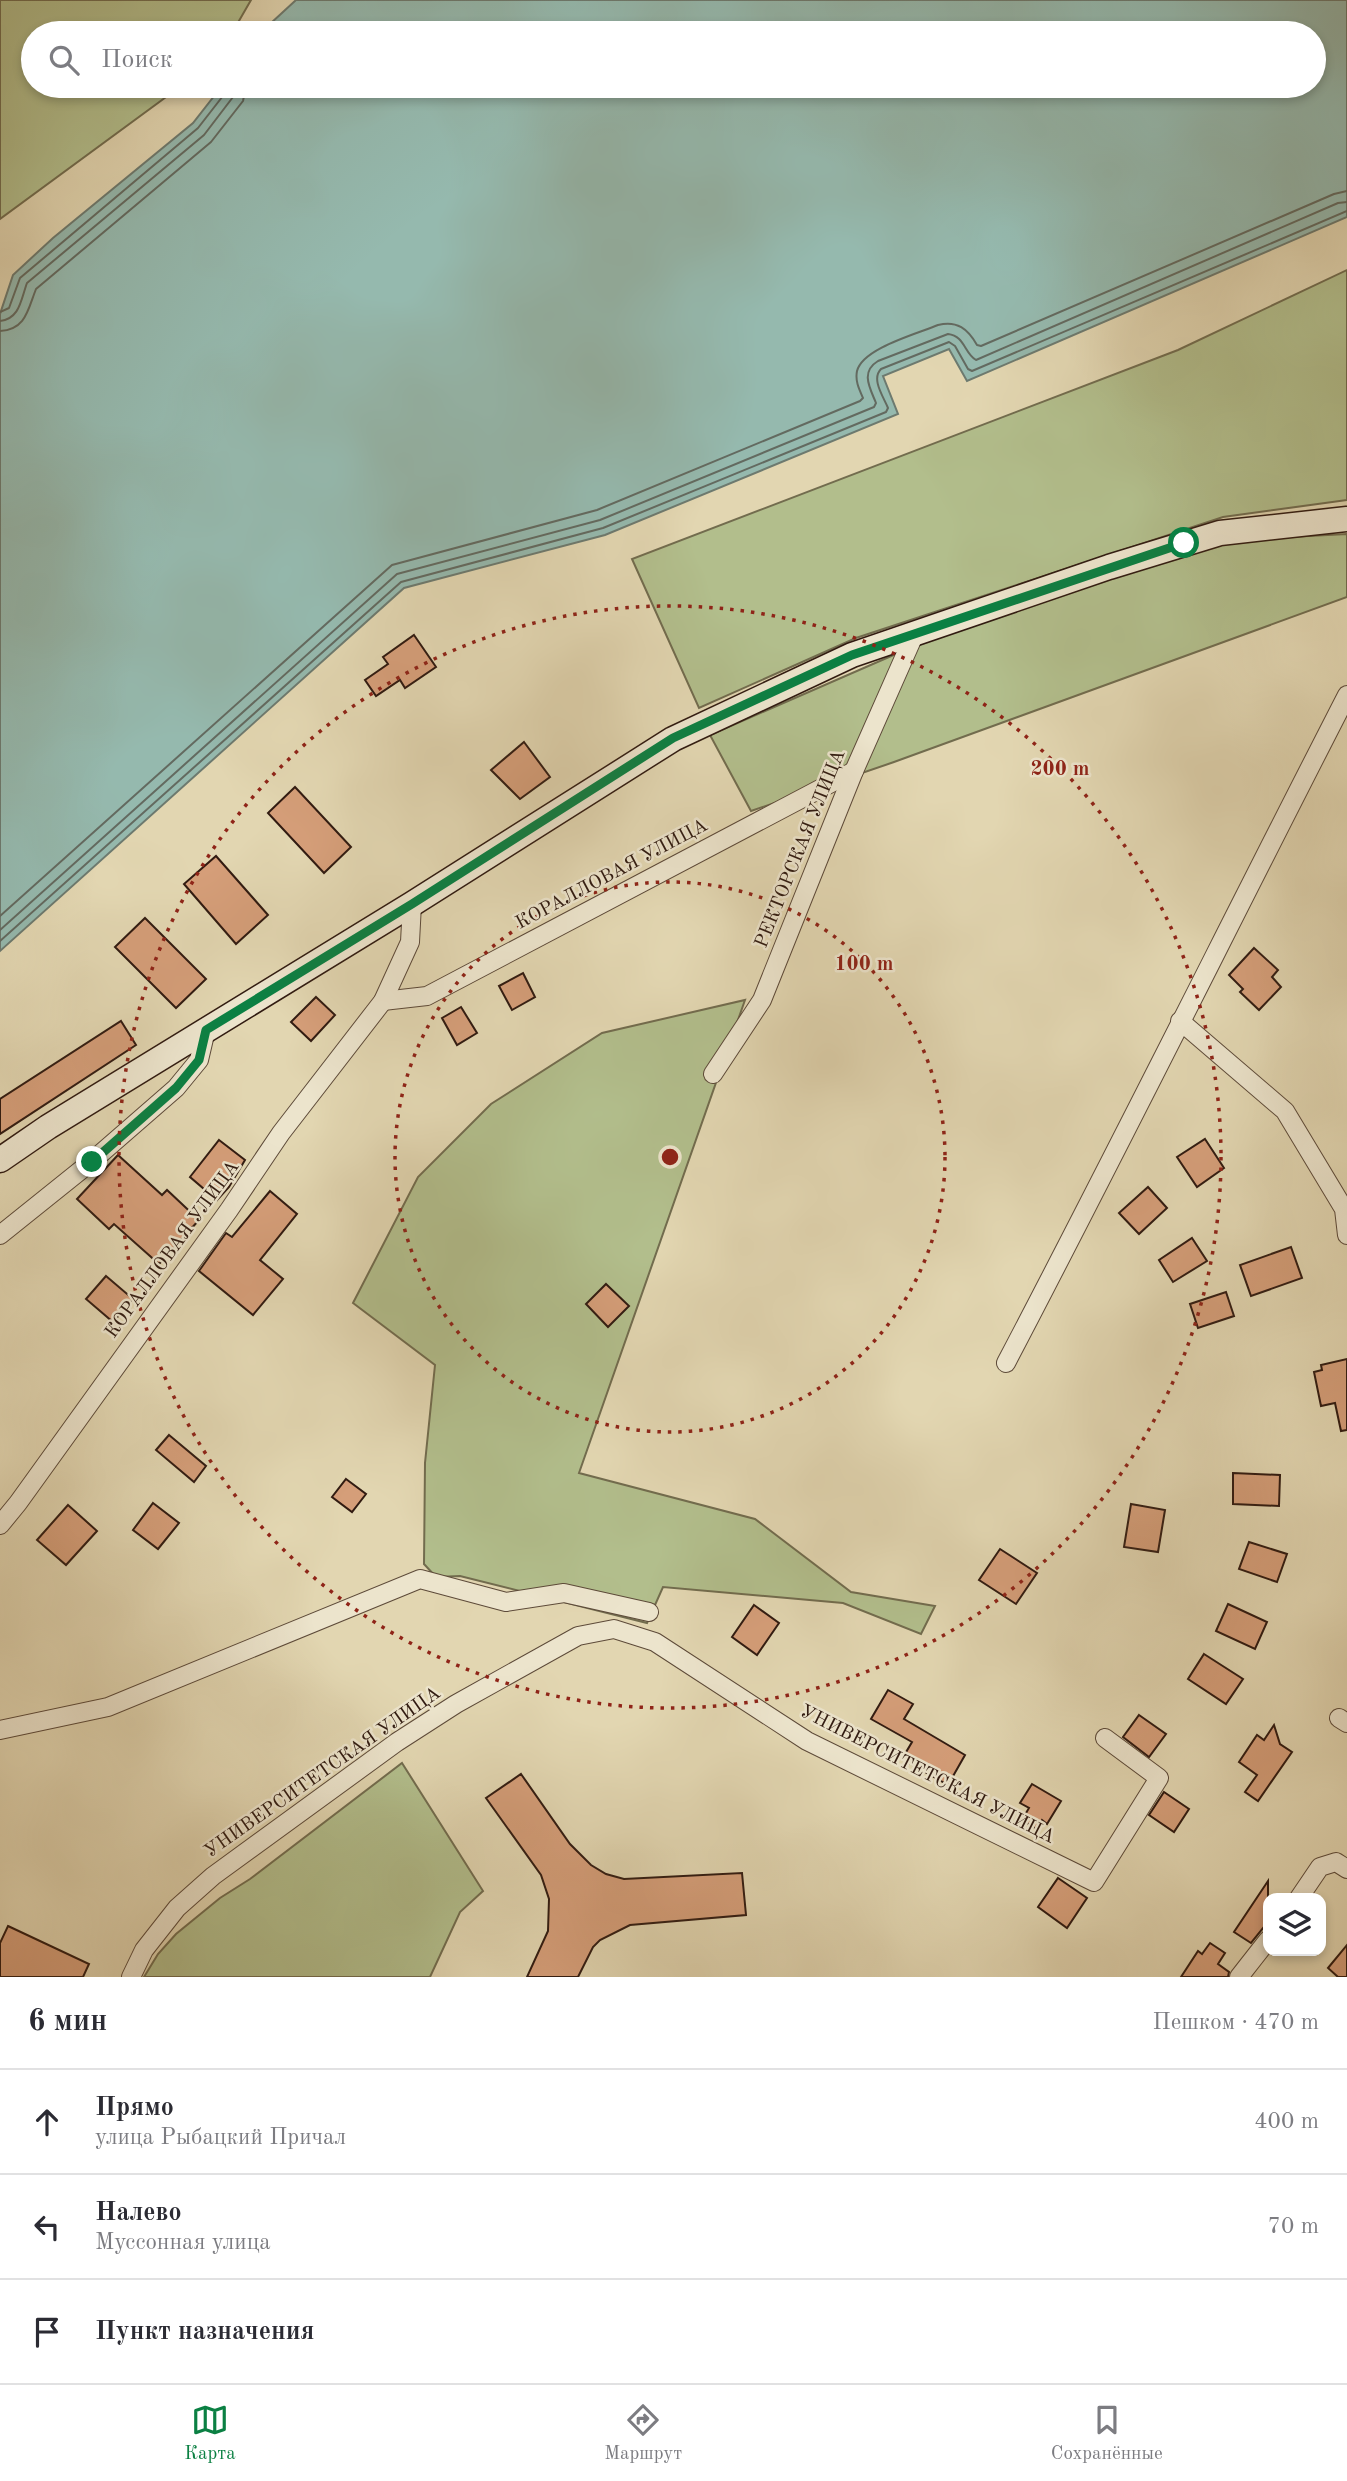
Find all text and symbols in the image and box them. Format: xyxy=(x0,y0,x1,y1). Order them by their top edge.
search box xyxy=(21,21,1326,98)
icon: search xyxy=(45,41,83,79)
text: Поиск xyxy=(101,47,173,73)
route start xyxy=(1168,527,1199,558)
street label: РЕКТОРСКАЯ УЛИЦА xyxy=(753,747,850,951)
text: 200 m xyxy=(1030,759,1090,780)
street label: КОРАЛЛОВАЯ УЛИЦА xyxy=(513,816,711,934)
text: 100 m xyxy=(834,954,894,975)
centre of rings xyxy=(658,1145,682,1169)
route end xyxy=(76,1146,107,1177)
street label: КОРАЛЛОВАЯ УЛИЦА xyxy=(102,1157,244,1342)
street label: УНИВЕРСИТЕТСКАЯ УЛИЦА xyxy=(202,1684,445,1862)
street label: УНИВЕРСИТЕТСКАЯ УЛИЦА xyxy=(796,1702,1058,1848)
map controls xyxy=(1263,1893,1326,1956)
button: layers xyxy=(1263,1893,1326,1956)
text: 6 мин xyxy=(28,2007,107,2037)
text: Пешком · 470 m xyxy=(1153,2011,1319,2034)
text: Прямо xyxy=(95,2095,174,2121)
icon: ahead xyxy=(28,2103,66,2141)
text: 400 m xyxy=(1254,2110,1319,2133)
text: улица Рыбацкий Причал xyxy=(95,2126,346,2149)
text: Налево xyxy=(95,2200,182,2226)
icon: left xyxy=(28,2208,66,2246)
text: 70 m xyxy=(1268,2215,1319,2238)
text: Муссонная улица xyxy=(95,2231,271,2254)
icon: arrive xyxy=(28,2313,66,2351)
text: Пункт назначения xyxy=(95,2319,314,2345)
tab: Карта xyxy=(184,2401,236,2466)
tab: Маршрут xyxy=(604,2401,682,2466)
tab: Сохранённые xyxy=(1051,2401,1163,2466)

